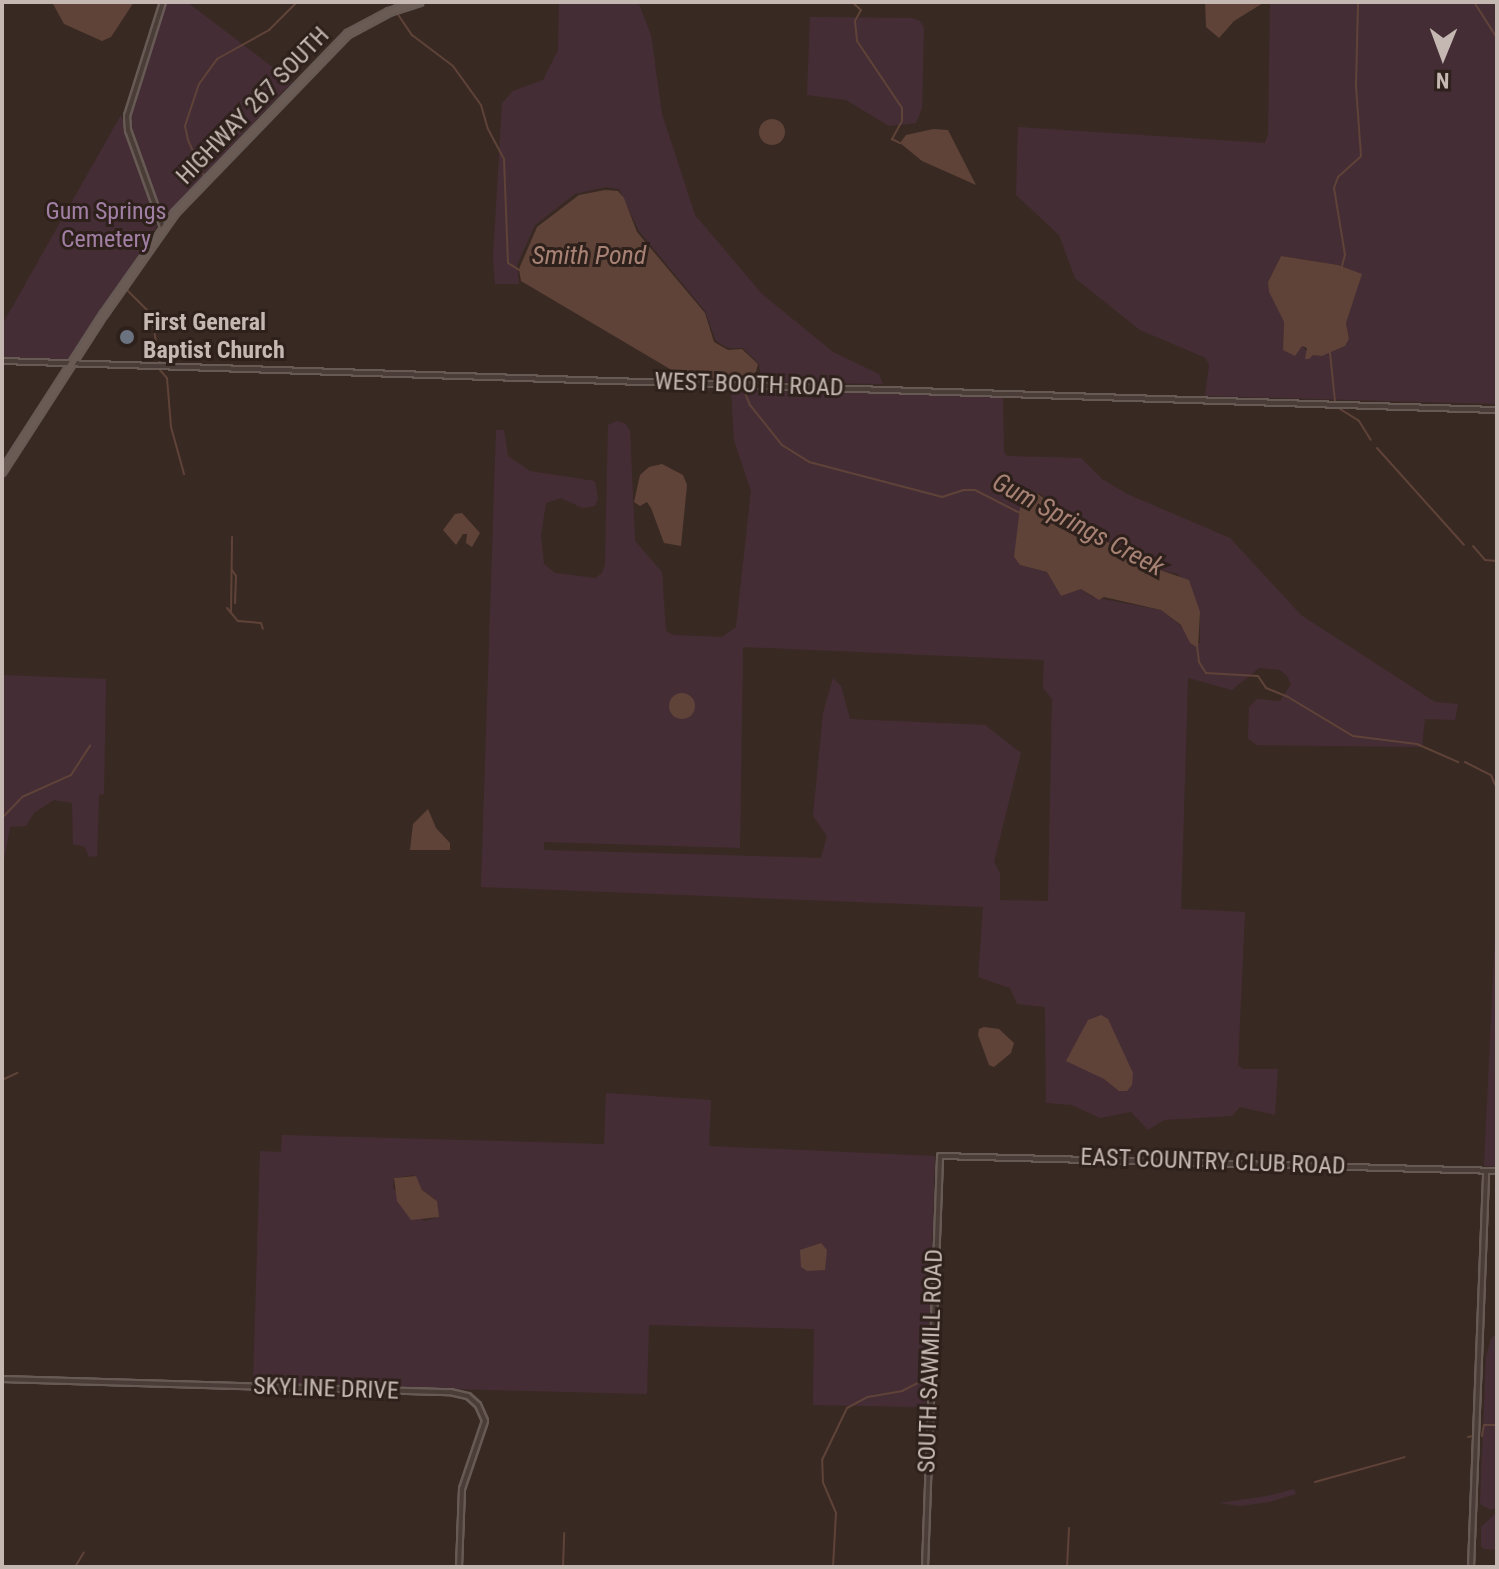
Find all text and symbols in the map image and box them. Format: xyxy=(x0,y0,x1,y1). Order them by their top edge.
north arrow xyxy=(1403,16,1483,96)
street label: HIGHWAY 267 SOUTH xyxy=(171,21,335,191)
text: N xyxy=(1436,68,1450,93)
park label: Gum Springs Cemetery xyxy=(46,198,166,254)
water label: Smith Pond xyxy=(532,240,646,272)
place label: First General Baptist Church xyxy=(143,309,285,365)
marker: First General Baptist Church xyxy=(118,328,136,346)
street label: WEST BOOTH ROAD xyxy=(654,367,844,403)
water label: Gum Springs Creek xyxy=(987,467,1169,583)
street label: EAST COUNTRY CLUB ROAD xyxy=(1080,1143,1346,1181)
street label: SOUTH SAWMILL ROAD xyxy=(913,1249,949,1473)
street label: SKYLINE DRIVE xyxy=(253,1372,399,1406)

